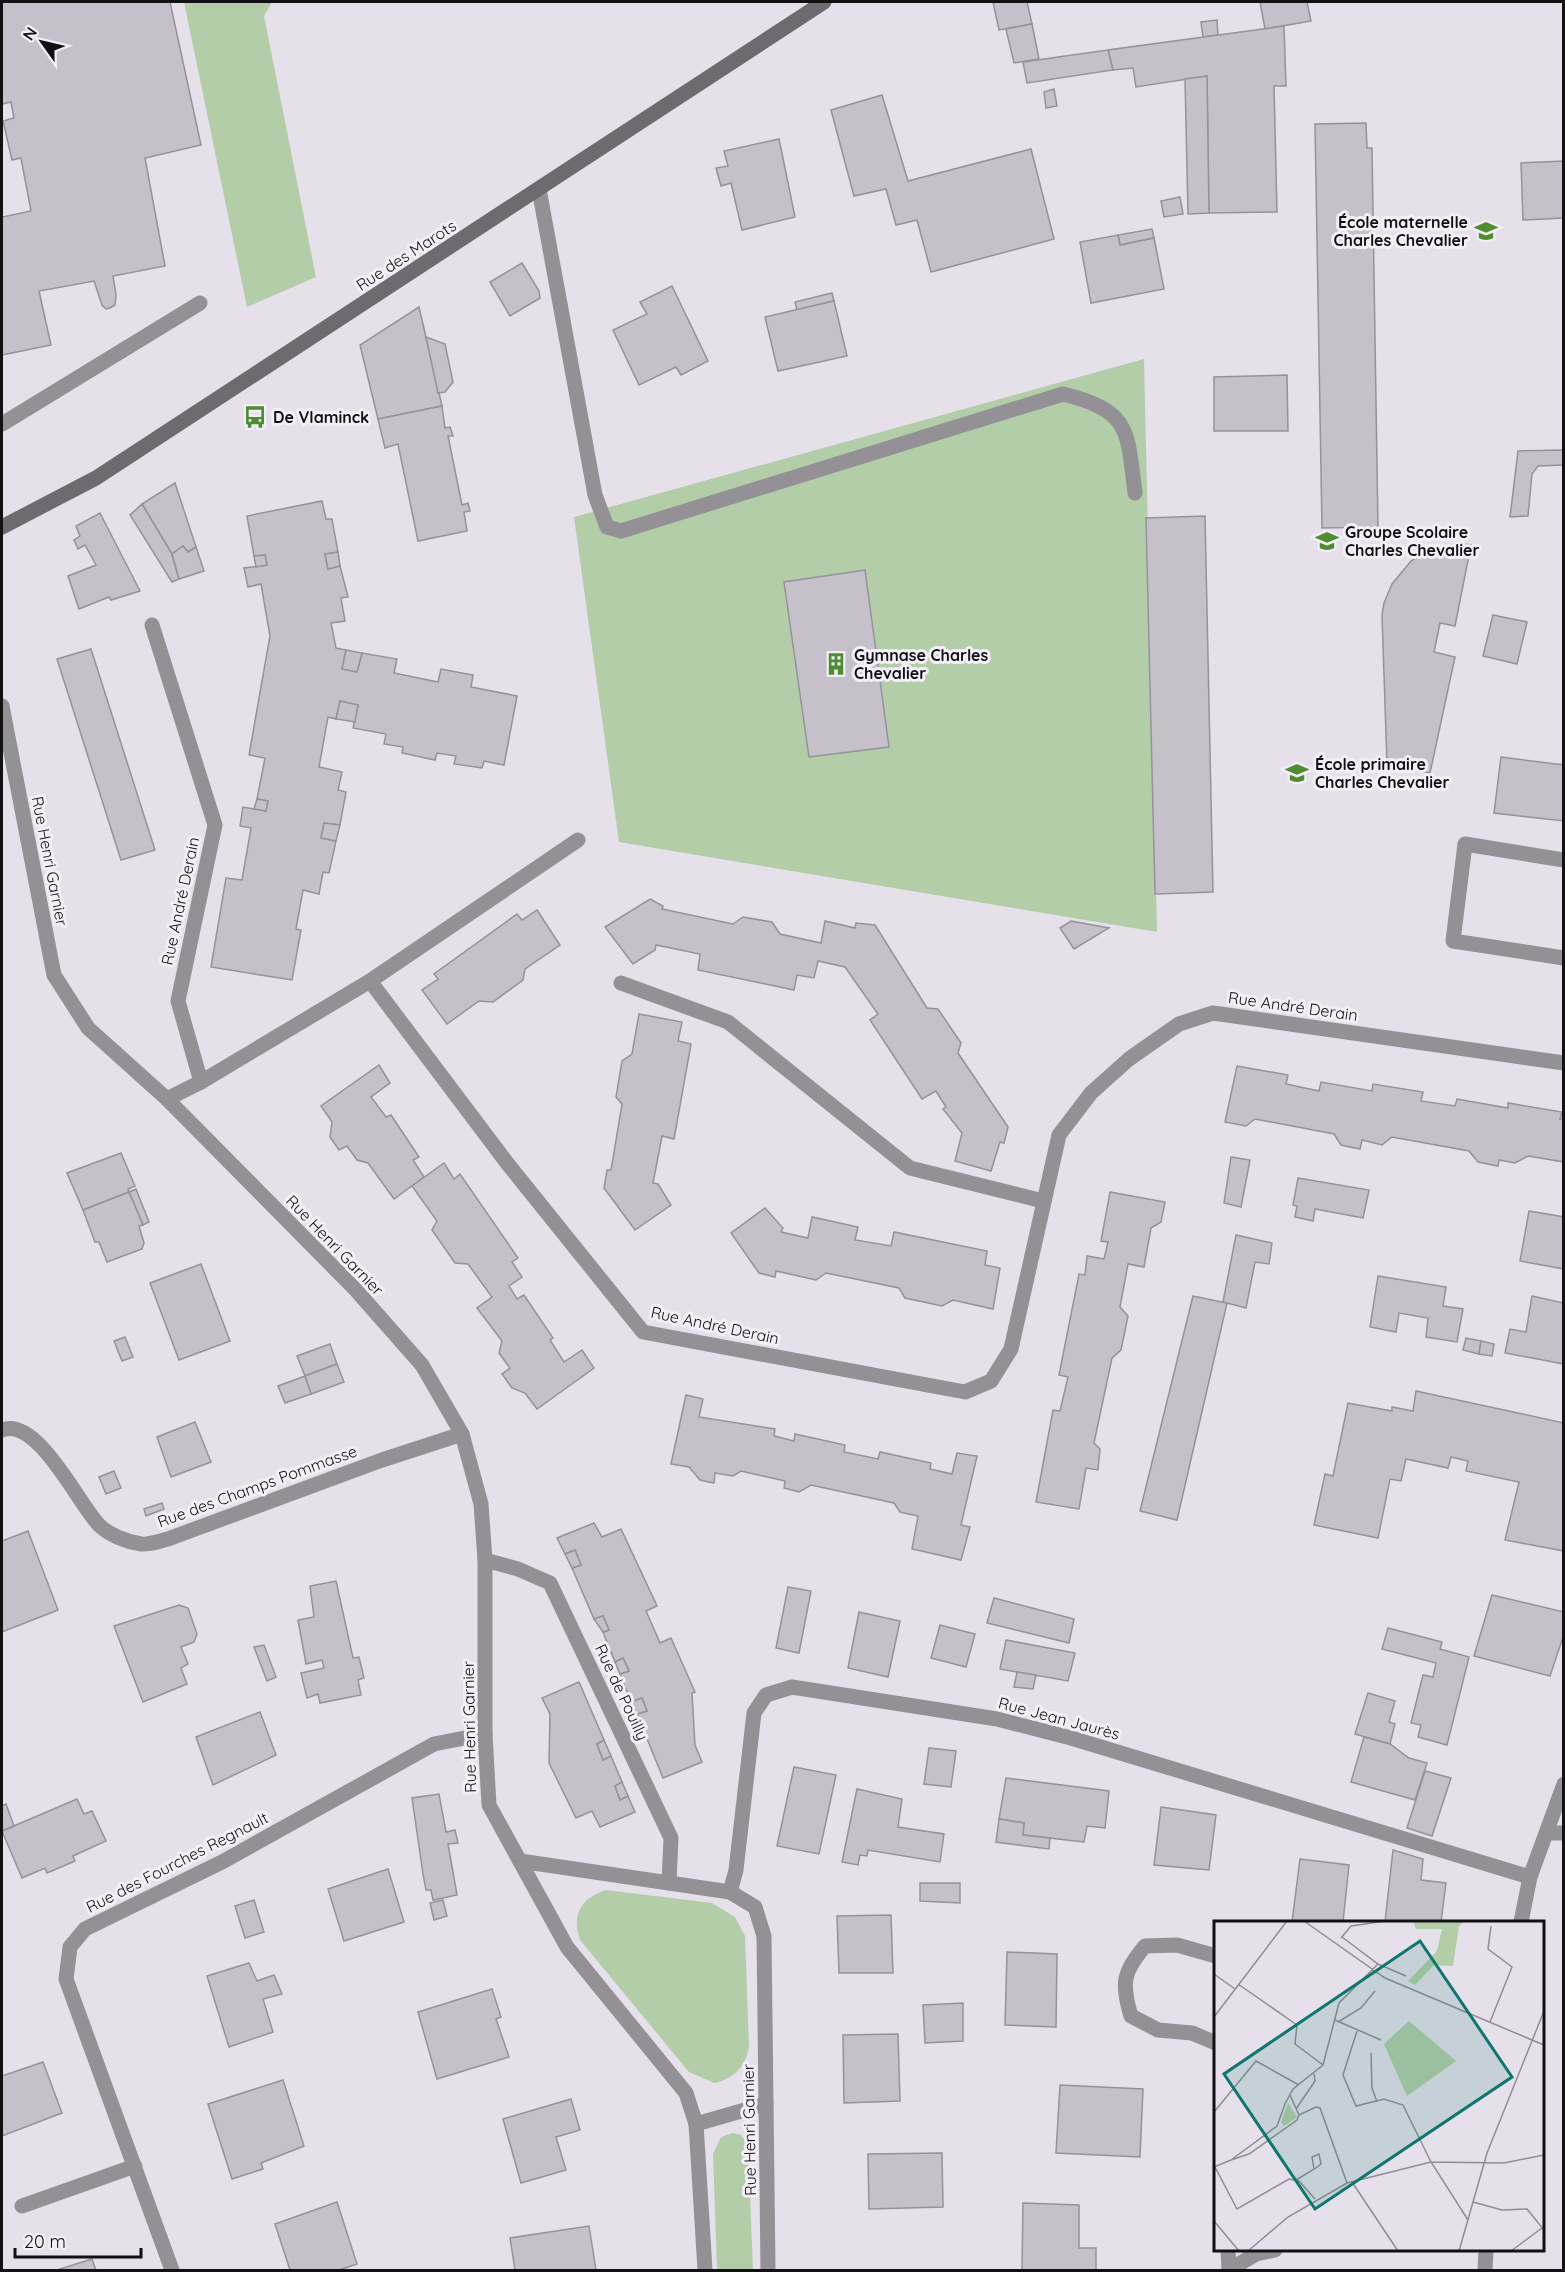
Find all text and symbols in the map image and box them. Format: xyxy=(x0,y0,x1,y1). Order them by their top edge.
north arrow xyxy=(12,12,72,72)
text: N xyxy=(18,23,41,44)
place label: École maternelle Charles Chevalier xyxy=(1334,212,1468,250)
street label: Rue des Marots xyxy=(352,215,460,295)
school or university icon: École maternelle Charles Chevalier xyxy=(1473,218,1499,244)
bus stop icon: De Vlaminck xyxy=(242,404,268,430)
place label: De Vlaminck xyxy=(273,407,369,427)
place label: Groupe Scolaire Charles Chevalier xyxy=(1345,522,1480,560)
school or university icon: Groupe Scolaire Charles Chevalier xyxy=(1314,528,1340,554)
place label: Gymnase Charles Chevalier xyxy=(854,645,988,683)
building icon: Gymnase Charles Chevalier xyxy=(823,651,849,677)
place label: École primaire Charles Chevalier xyxy=(1315,754,1450,792)
school or university icon: École primaire Charles Chevalier xyxy=(1284,760,1310,786)
street label: Rue Henri Garnier xyxy=(28,794,72,928)
street label: Rue André Derain xyxy=(157,835,203,967)
street label: Rue André Derain xyxy=(1227,987,1359,1025)
street label: Rue Henri Garnier xyxy=(282,1191,388,1299)
street label: Rue André Derain xyxy=(649,1302,781,1348)
street label: Rue des Champs Pommasse xyxy=(154,1441,360,1531)
street label: Rue de Pouilly xyxy=(591,1641,653,1743)
street label: Rue Henri Garnier xyxy=(458,1661,480,1793)
street label: Rue Jean Jaurès xyxy=(996,1692,1122,1744)
street label: Rue des Fourches Regnault xyxy=(83,1807,271,1917)
inset map xyxy=(1214,1921,1544,2251)
street label: Rue Henri Garnier xyxy=(738,2064,760,2196)
scale bar xyxy=(15,2221,141,2259)
text: 20 m xyxy=(24,2230,66,2253)

